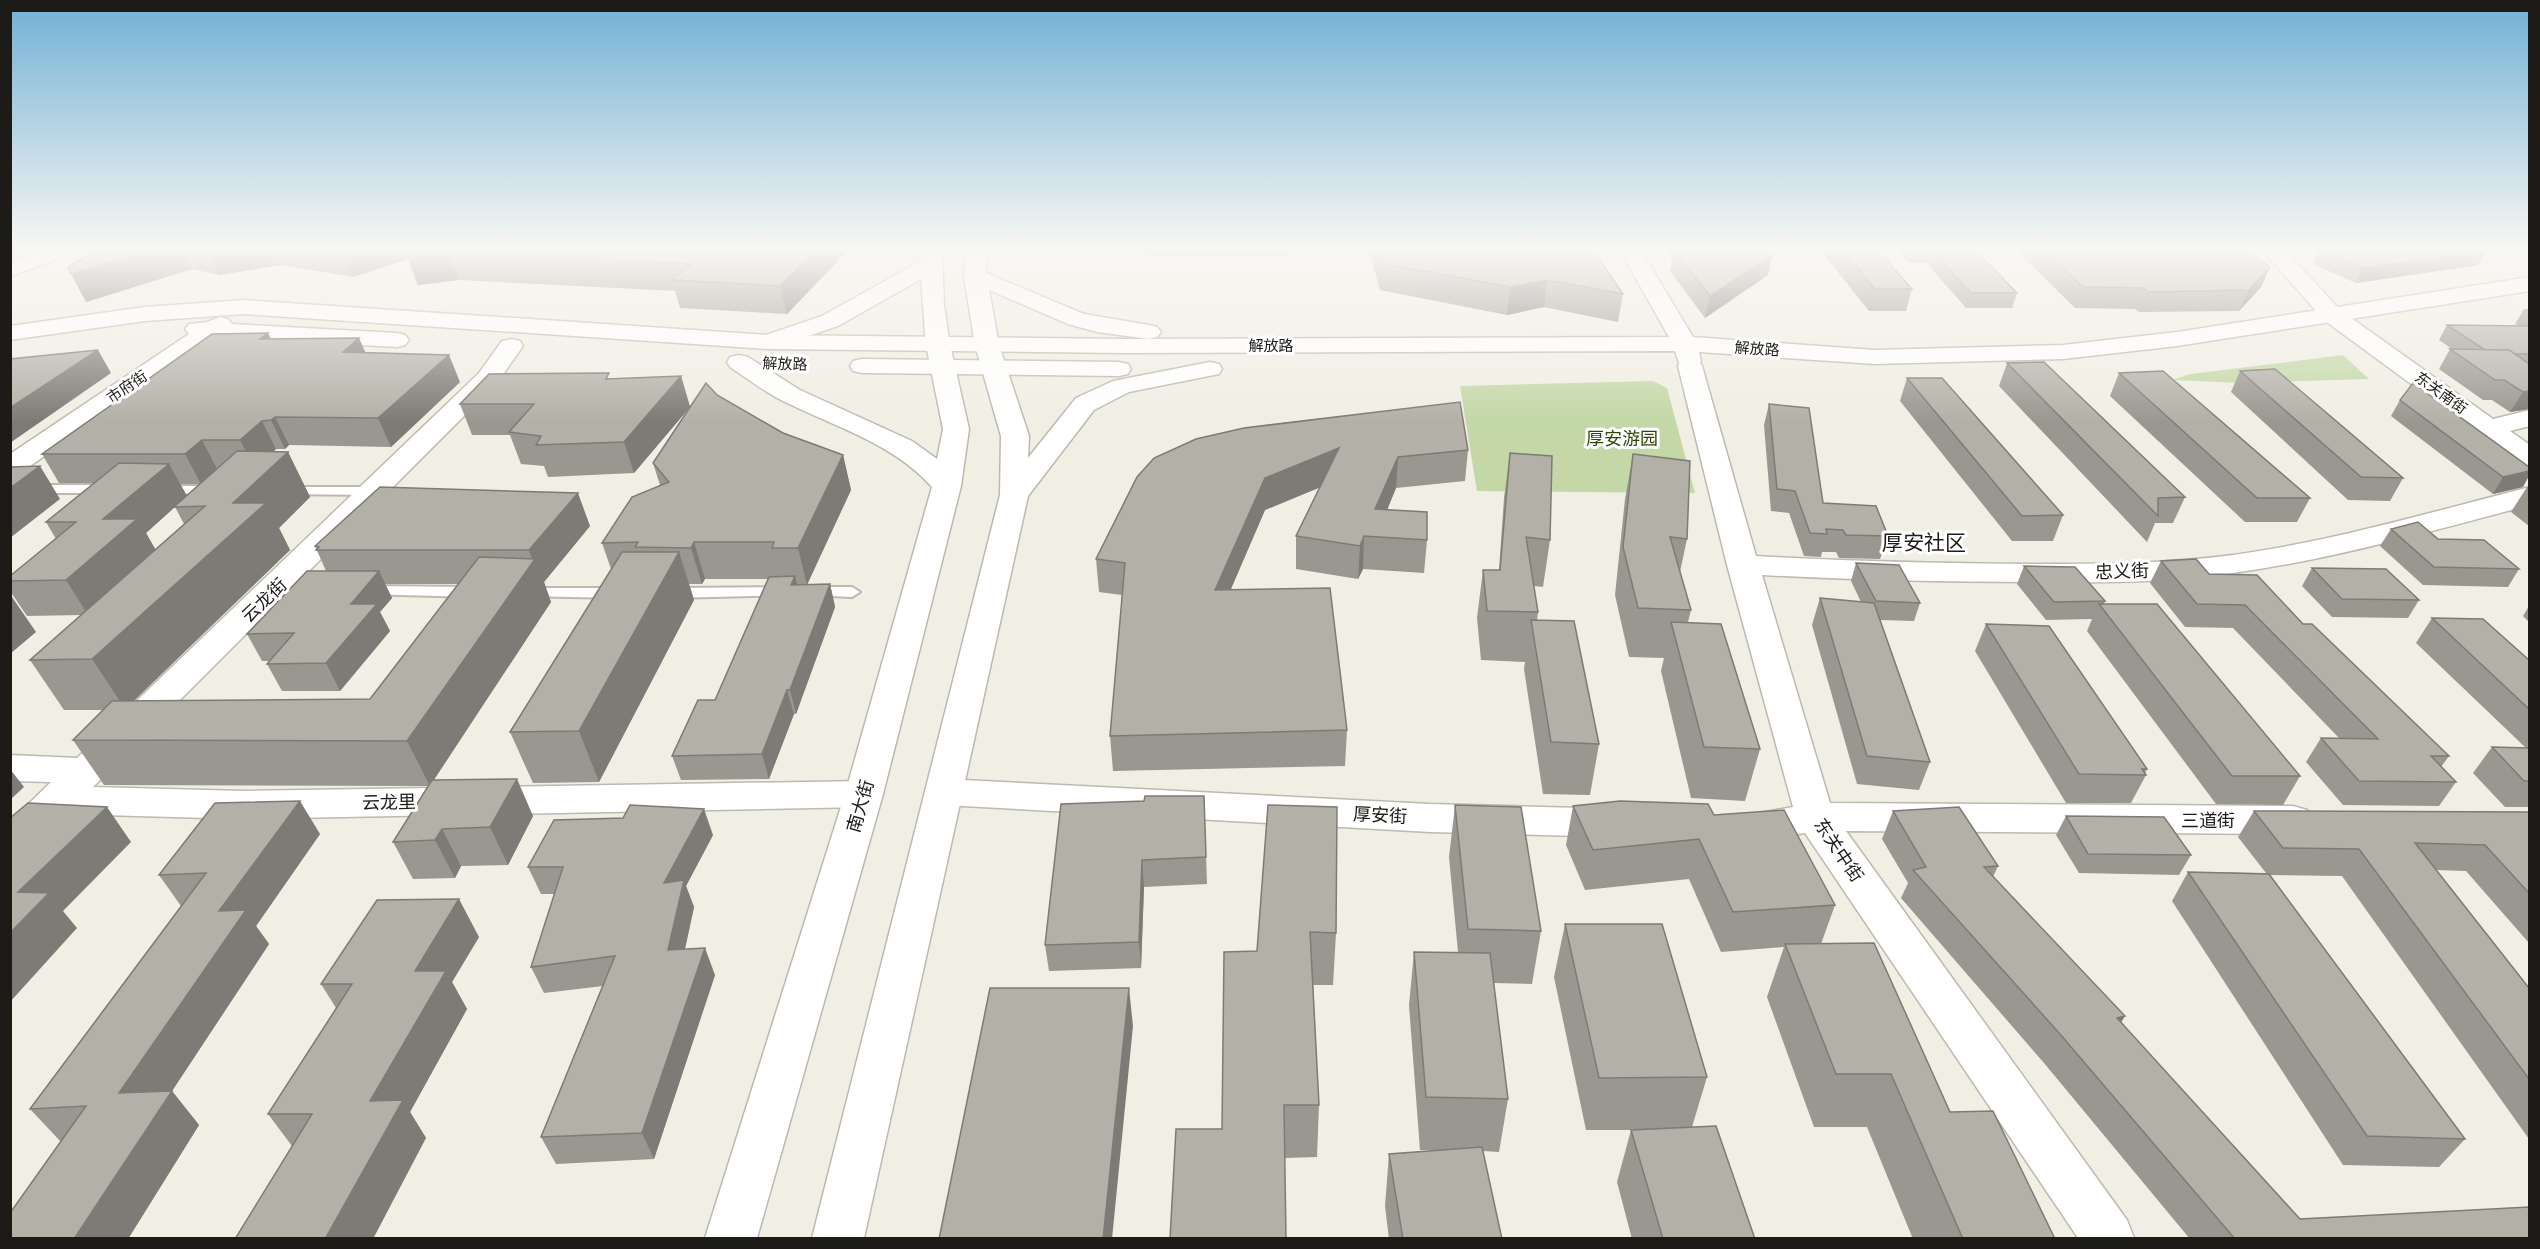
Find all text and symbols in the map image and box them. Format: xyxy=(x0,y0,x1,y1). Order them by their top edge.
street label: 解放路 xyxy=(1248,337,1294,355)
street label: 解放路 xyxy=(1734,338,1780,360)
street label: 解放路 xyxy=(762,354,808,374)
street label: 市府街 xyxy=(103,367,151,407)
street label: 东关南街 xyxy=(2411,368,2471,418)
park label: 厚安游园 xyxy=(1586,428,1658,449)
district label: 厚安社区 xyxy=(1882,530,1966,555)
street label: 忠义街 xyxy=(2095,560,2149,582)
street label: 云龙街 xyxy=(237,574,291,626)
street label: 南大街 xyxy=(842,777,878,835)
street label: 云龙里 xyxy=(362,791,416,813)
street label: 厚安街 xyxy=(1352,803,1408,827)
street label: 三道街 xyxy=(2181,810,2235,831)
street label: 东关中街 xyxy=(1810,814,1868,886)

